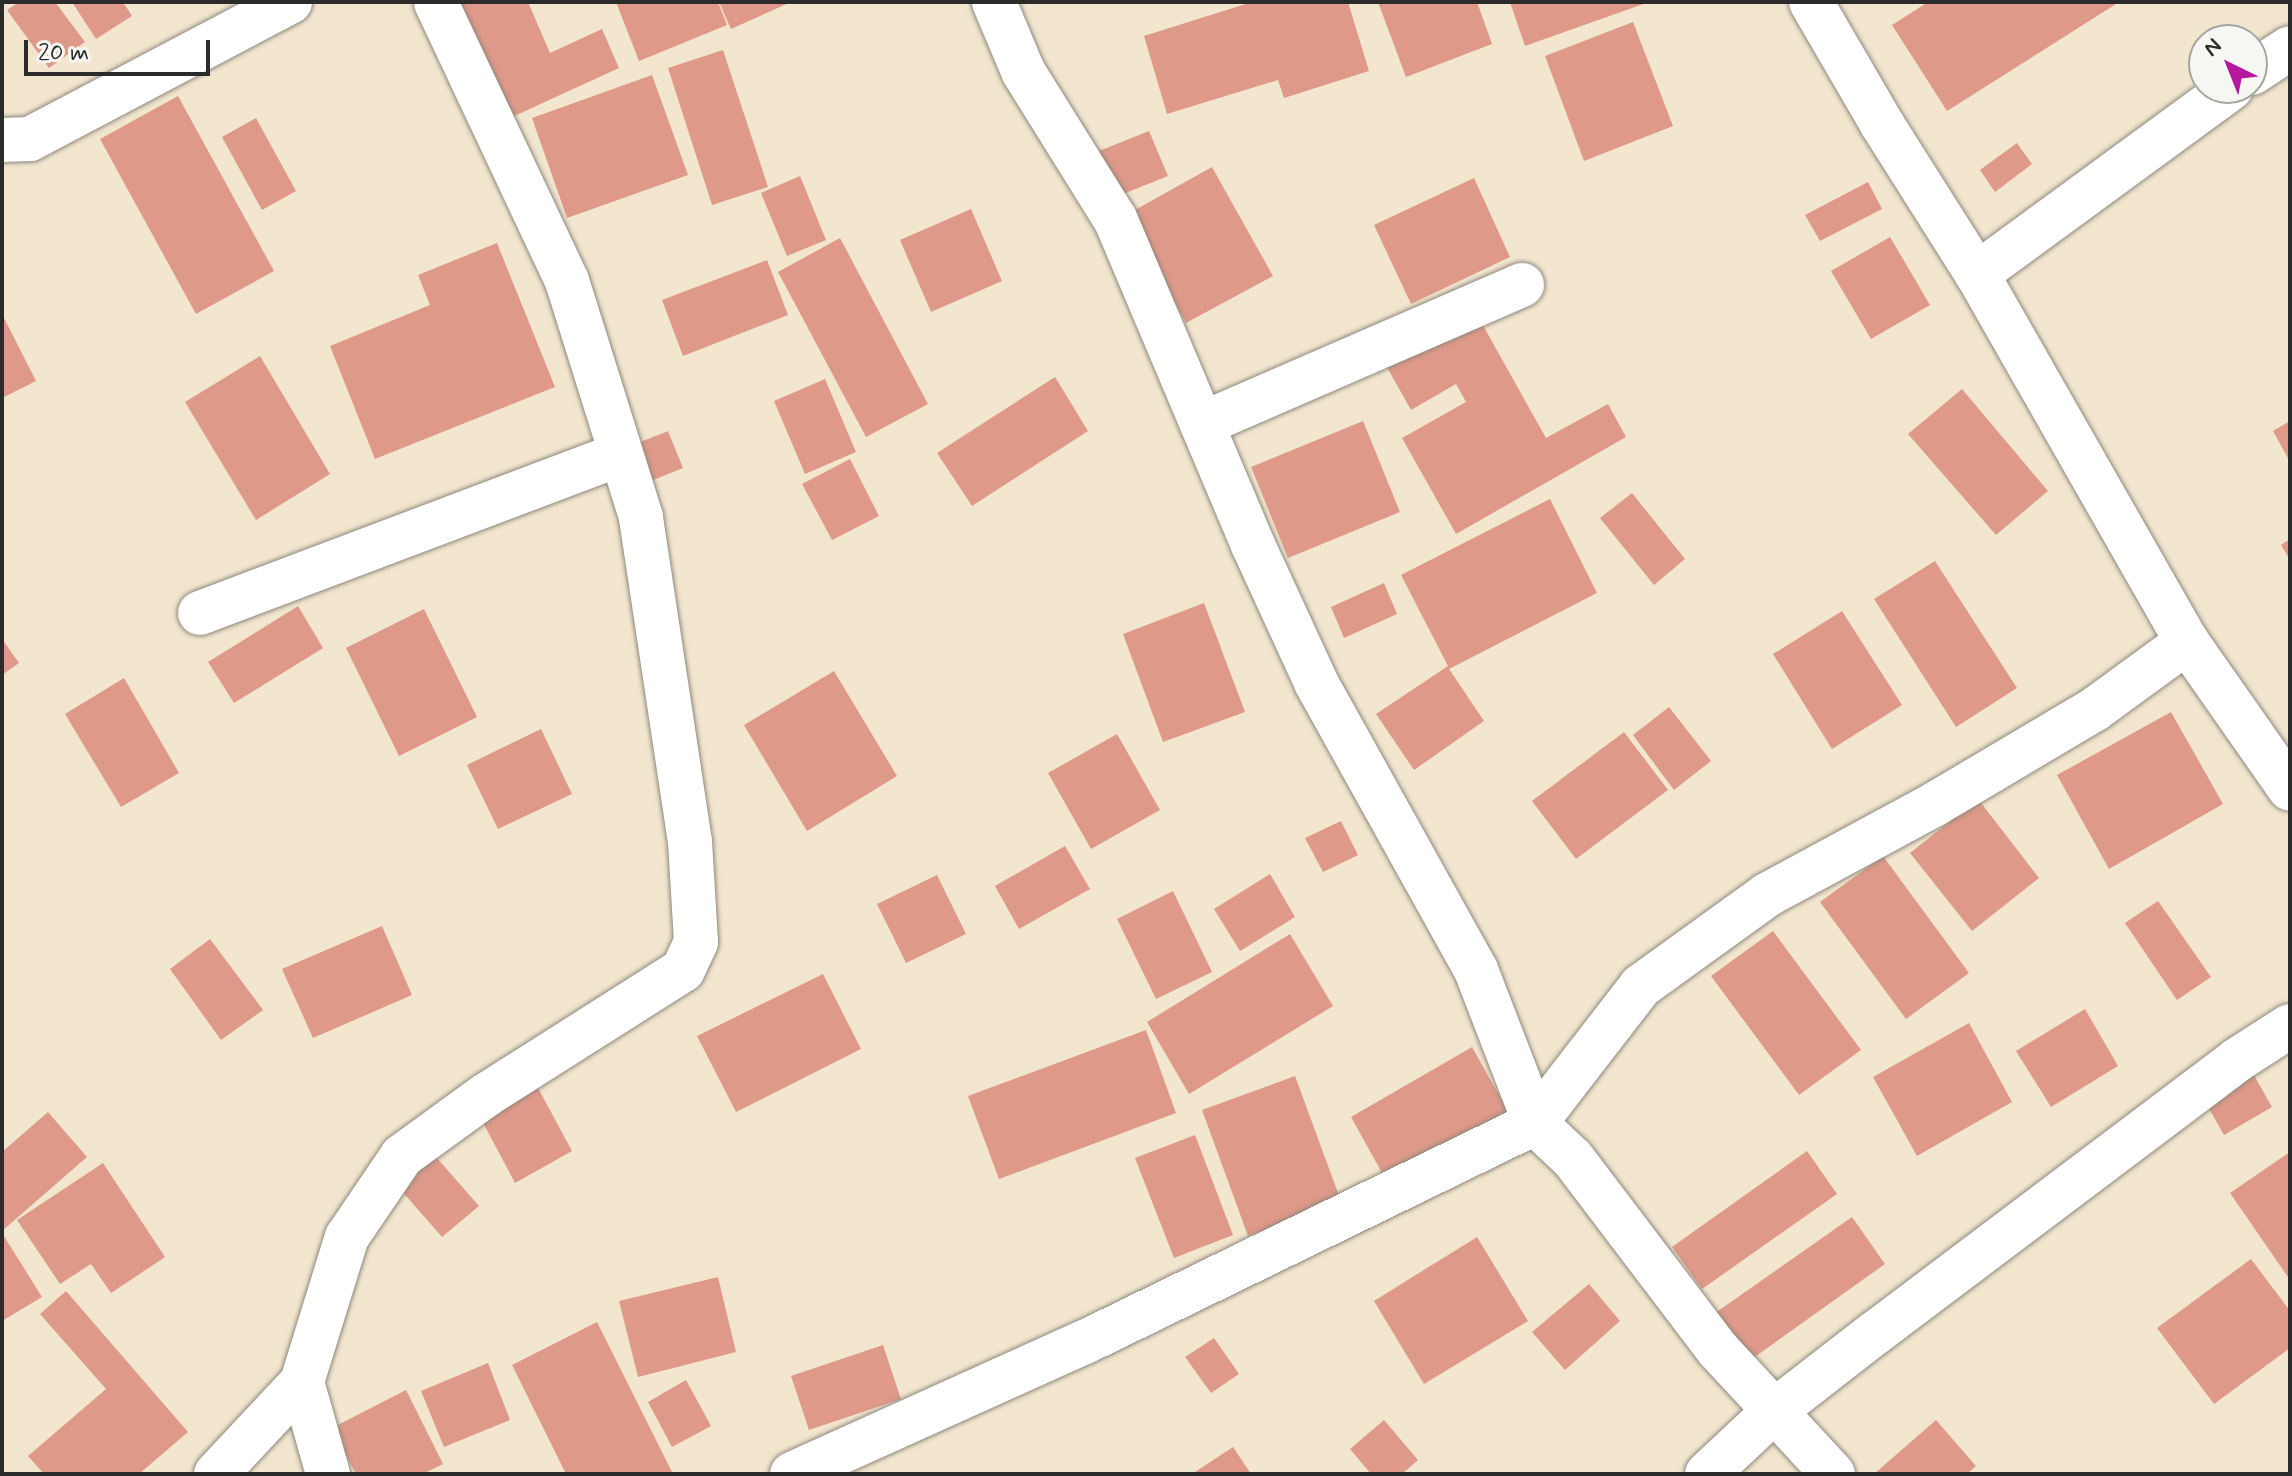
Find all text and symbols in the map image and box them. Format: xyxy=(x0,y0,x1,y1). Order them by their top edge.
scale bar xyxy=(28,24,214,74)
north arrow xyxy=(2188,24,2268,104)
text: N xyxy=(2198,33,2228,63)
text: 20 m xyxy=(38,38,89,69)

